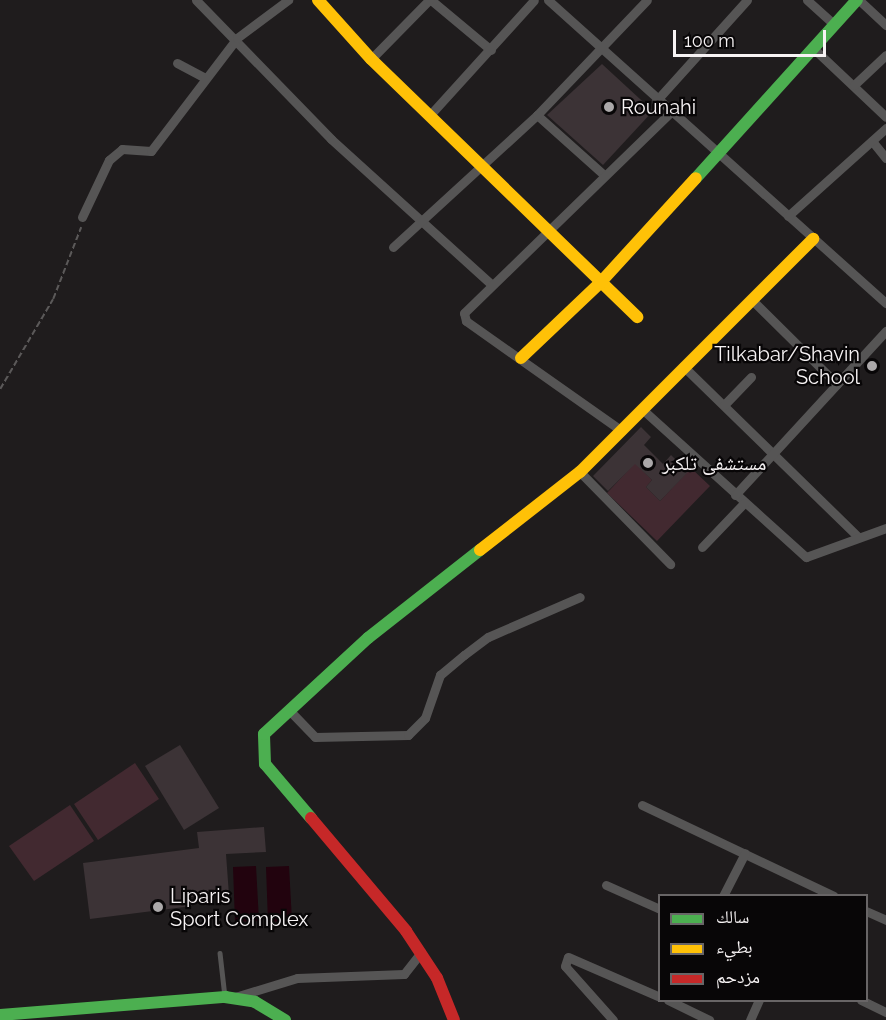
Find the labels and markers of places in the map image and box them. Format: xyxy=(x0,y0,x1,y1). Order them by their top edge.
place label: Rounahi xyxy=(621,95,696,119)
marker: Rounahi xyxy=(602,100,616,114)
place label: Tilkabar/Shavin School xyxy=(714,342,860,389)
marker: Tilkabar/Shavin School xyxy=(865,359,879,373)
place label: مستشفى تلكبر xyxy=(662,451,766,475)
marker: مستشفى تلكبر xyxy=(639,454,657,472)
place label: Liparis Sport Complex xyxy=(170,884,308,931)
marker: Liparis Sport Complex xyxy=(151,900,165,914)

